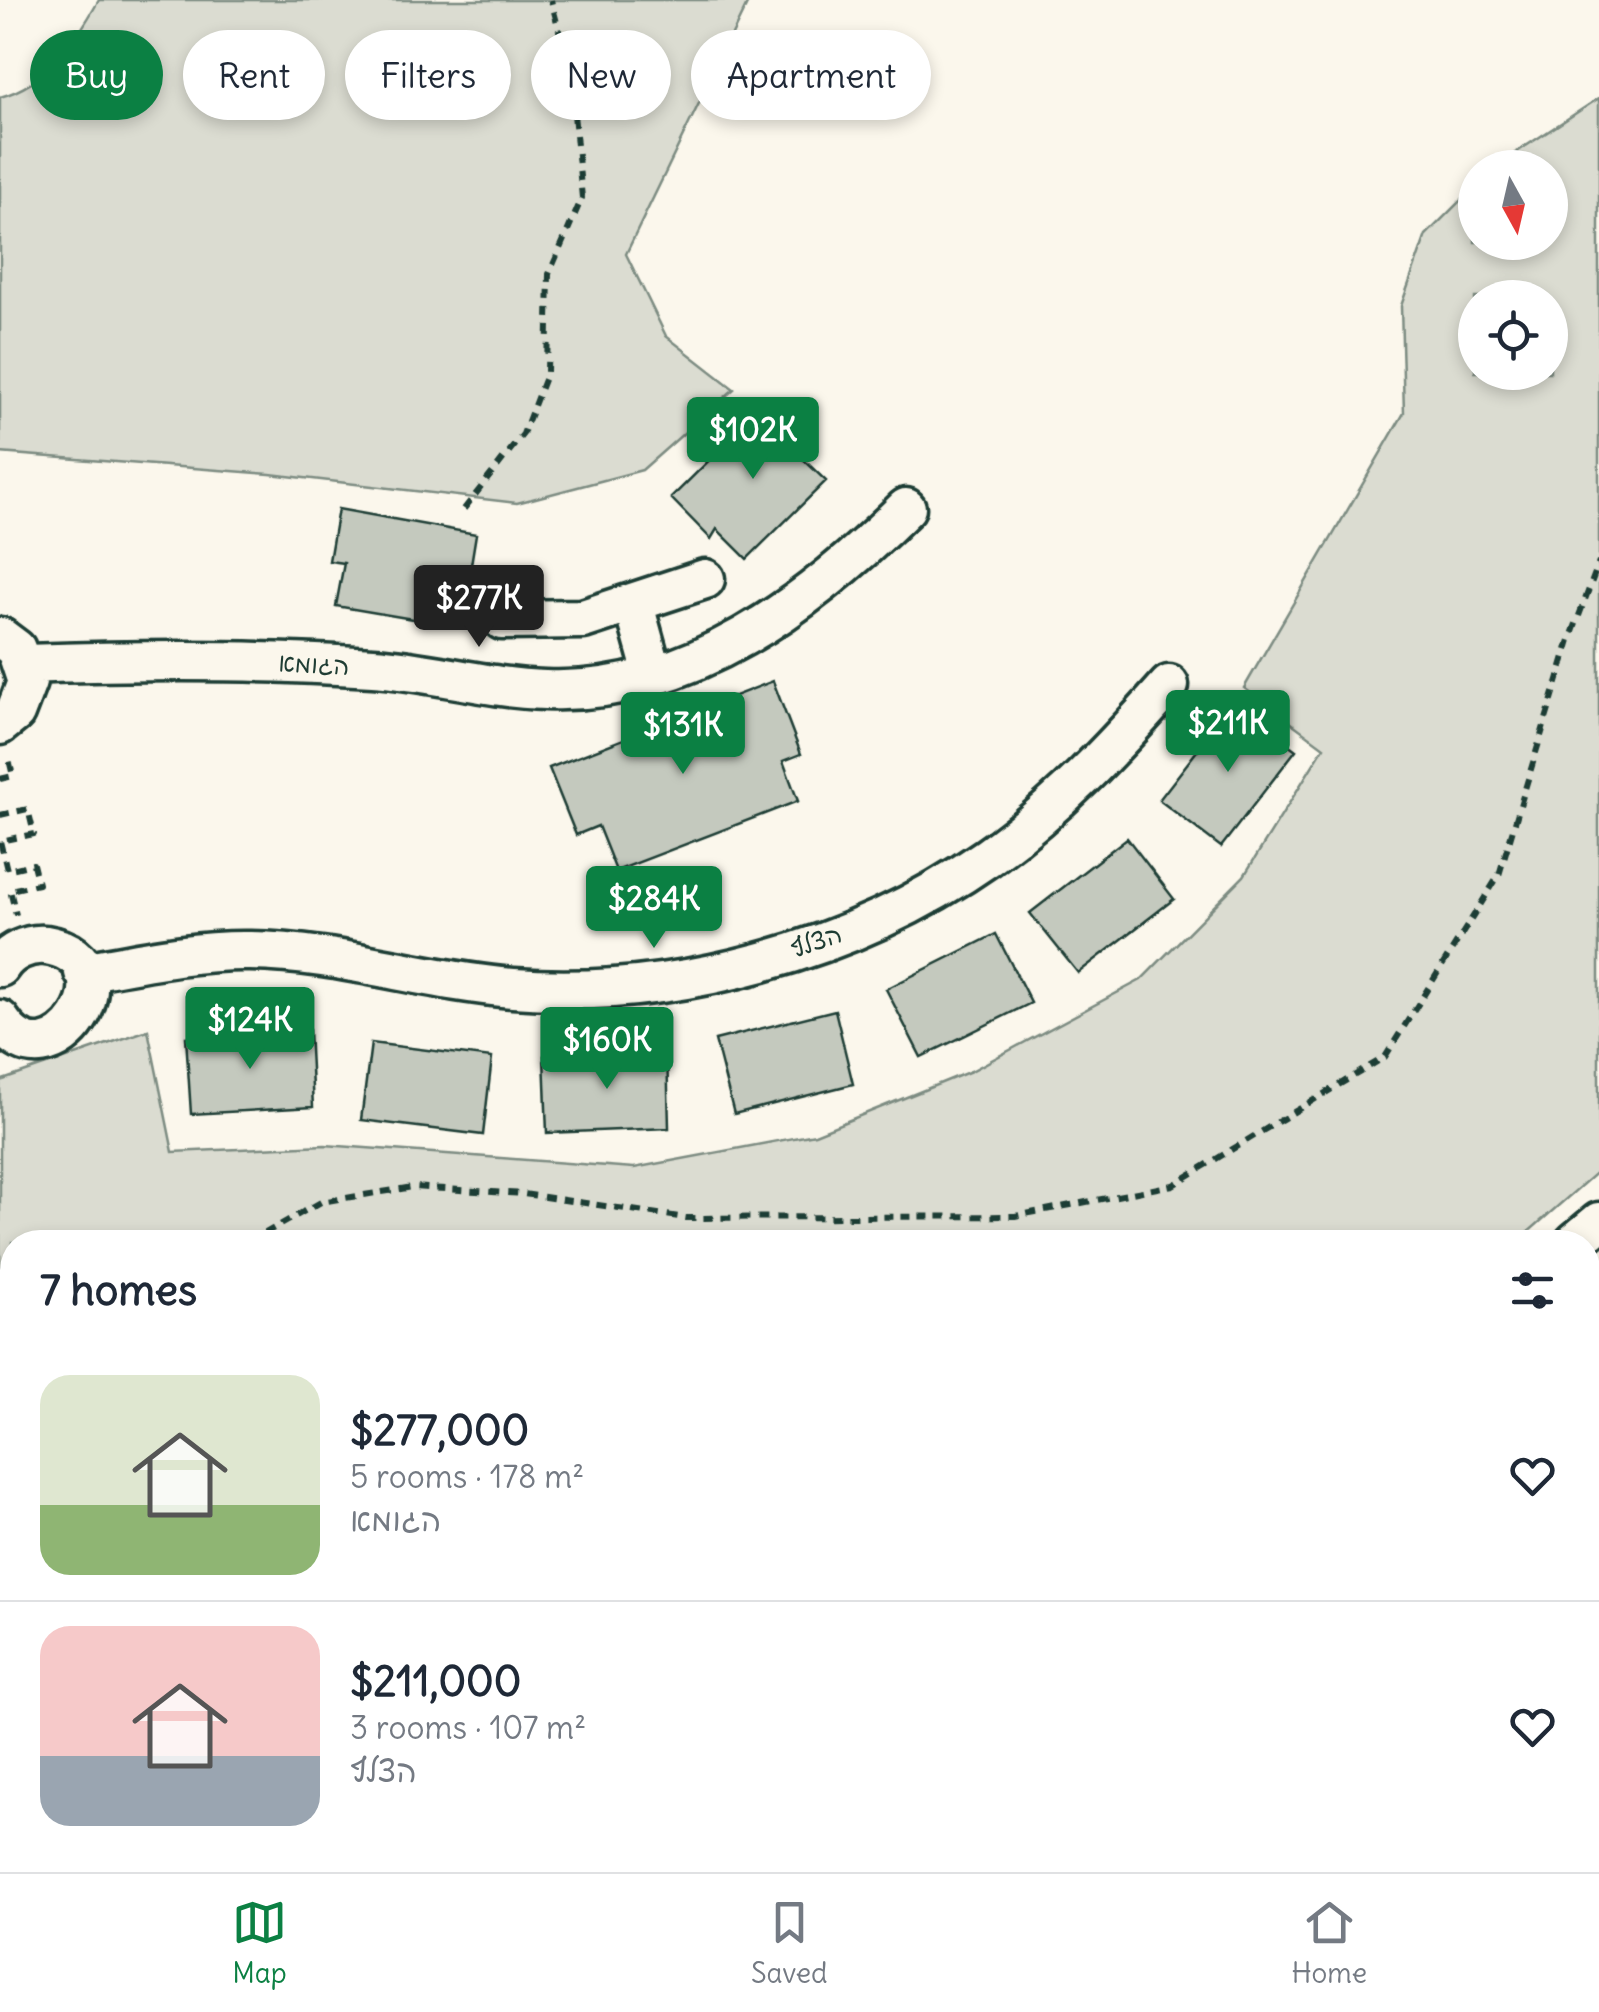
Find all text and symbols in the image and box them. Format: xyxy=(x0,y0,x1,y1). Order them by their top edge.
chip: Buy xyxy=(30,30,163,120)
chip: Rent xyxy=(183,30,325,120)
chip: Filters xyxy=(345,30,511,120)
chip: New xyxy=(531,30,671,120)
chip: Apartment xyxy=(691,30,931,120)
north arrow xyxy=(1458,150,1568,260)
map controls xyxy=(1458,150,1568,390)
button: locate xyxy=(1458,280,1568,390)
pin: $102K xyxy=(683,397,823,482)
text: $102K xyxy=(709,409,797,450)
pin: $277K xyxy=(409,565,549,650)
text: $277K xyxy=(436,577,522,618)
street label: הגומא xyxy=(278,646,350,682)
pin: $211K xyxy=(1158,690,1298,775)
pin: $131K xyxy=(613,692,753,777)
text: $211K xyxy=(1188,702,1268,743)
text: $131K xyxy=(643,704,723,745)
pin: $284K xyxy=(584,866,724,951)
text: $284K xyxy=(608,878,700,919)
street label: הצלף xyxy=(786,917,846,965)
pin: $124K xyxy=(180,987,320,1072)
text: $124K xyxy=(207,999,293,1040)
pin: $160K xyxy=(537,1007,677,1092)
text: $160K xyxy=(562,1019,652,1060)
icon: filters xyxy=(1505,1263,1560,1318)
text: 7 homes xyxy=(40,1264,197,1316)
text: $277,000 xyxy=(350,1404,529,1456)
icon: home xyxy=(120,1415,240,1535)
icon: heart xyxy=(1505,1448,1560,1503)
text: 5 rooms · 178 m² xyxy=(350,1456,584,1497)
text: הגומא xyxy=(350,1499,441,1540)
text: $211,000 xyxy=(350,1655,521,1707)
icon: home xyxy=(120,1666,240,1786)
icon: heart xyxy=(1505,1699,1560,1754)
text: 3 rooms · 107 m² xyxy=(350,1707,586,1748)
text: הצלף xyxy=(350,1750,417,1791)
tab: Map xyxy=(232,1895,287,1991)
tab: Saved xyxy=(751,1895,828,1991)
tab: Home xyxy=(1292,1895,1367,1991)

